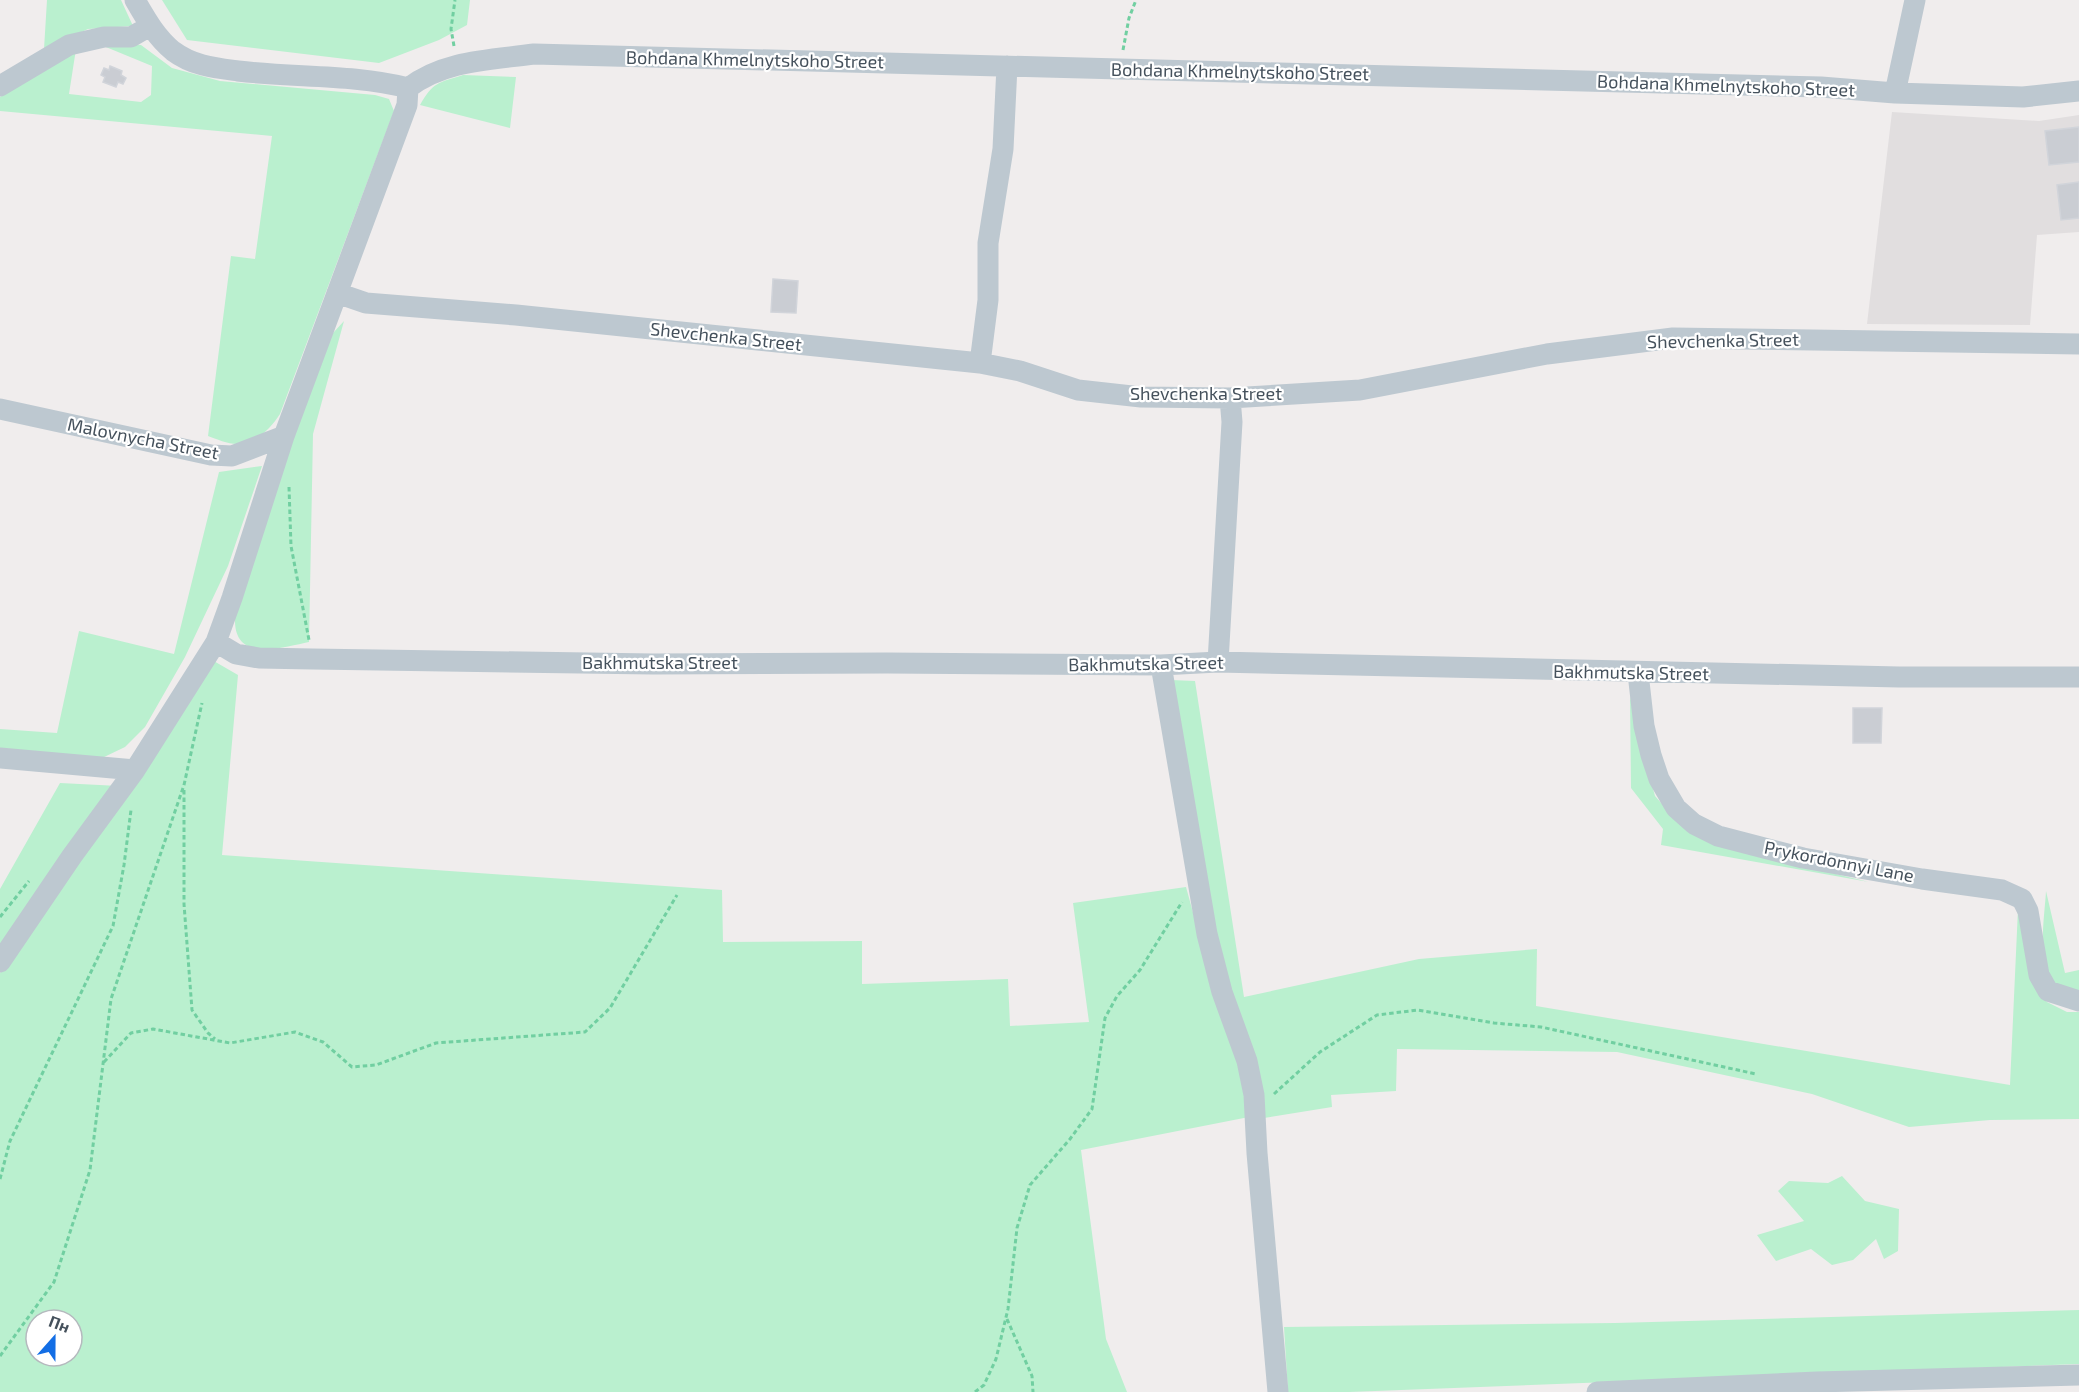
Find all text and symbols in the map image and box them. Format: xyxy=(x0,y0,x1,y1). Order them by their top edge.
street label: Bohdana Khmelnytskoho Street xyxy=(626,46,884,72)
street label: Bohdana Khmelnytskoho Street xyxy=(1111,58,1369,84)
street label: Bohdana Khmelnytskoho Street xyxy=(1597,70,1856,101)
street label: Shevchenka Street xyxy=(649,317,803,355)
street label: Shevchenka Street xyxy=(1647,328,1799,352)
street label: Shevchenka Street xyxy=(1130,382,1282,404)
street label: Malovnycha Street xyxy=(66,413,221,464)
street label: Bakhmutska Street xyxy=(582,651,738,673)
street label: Bakhmutska Street xyxy=(1068,651,1224,675)
street label: Bakhmutska Street xyxy=(1553,660,1709,684)
street label: Prykordonnyi Lane xyxy=(1762,836,1916,886)
north arrow xyxy=(24,1308,84,1368)
text: Пн xyxy=(46,1311,73,1336)

